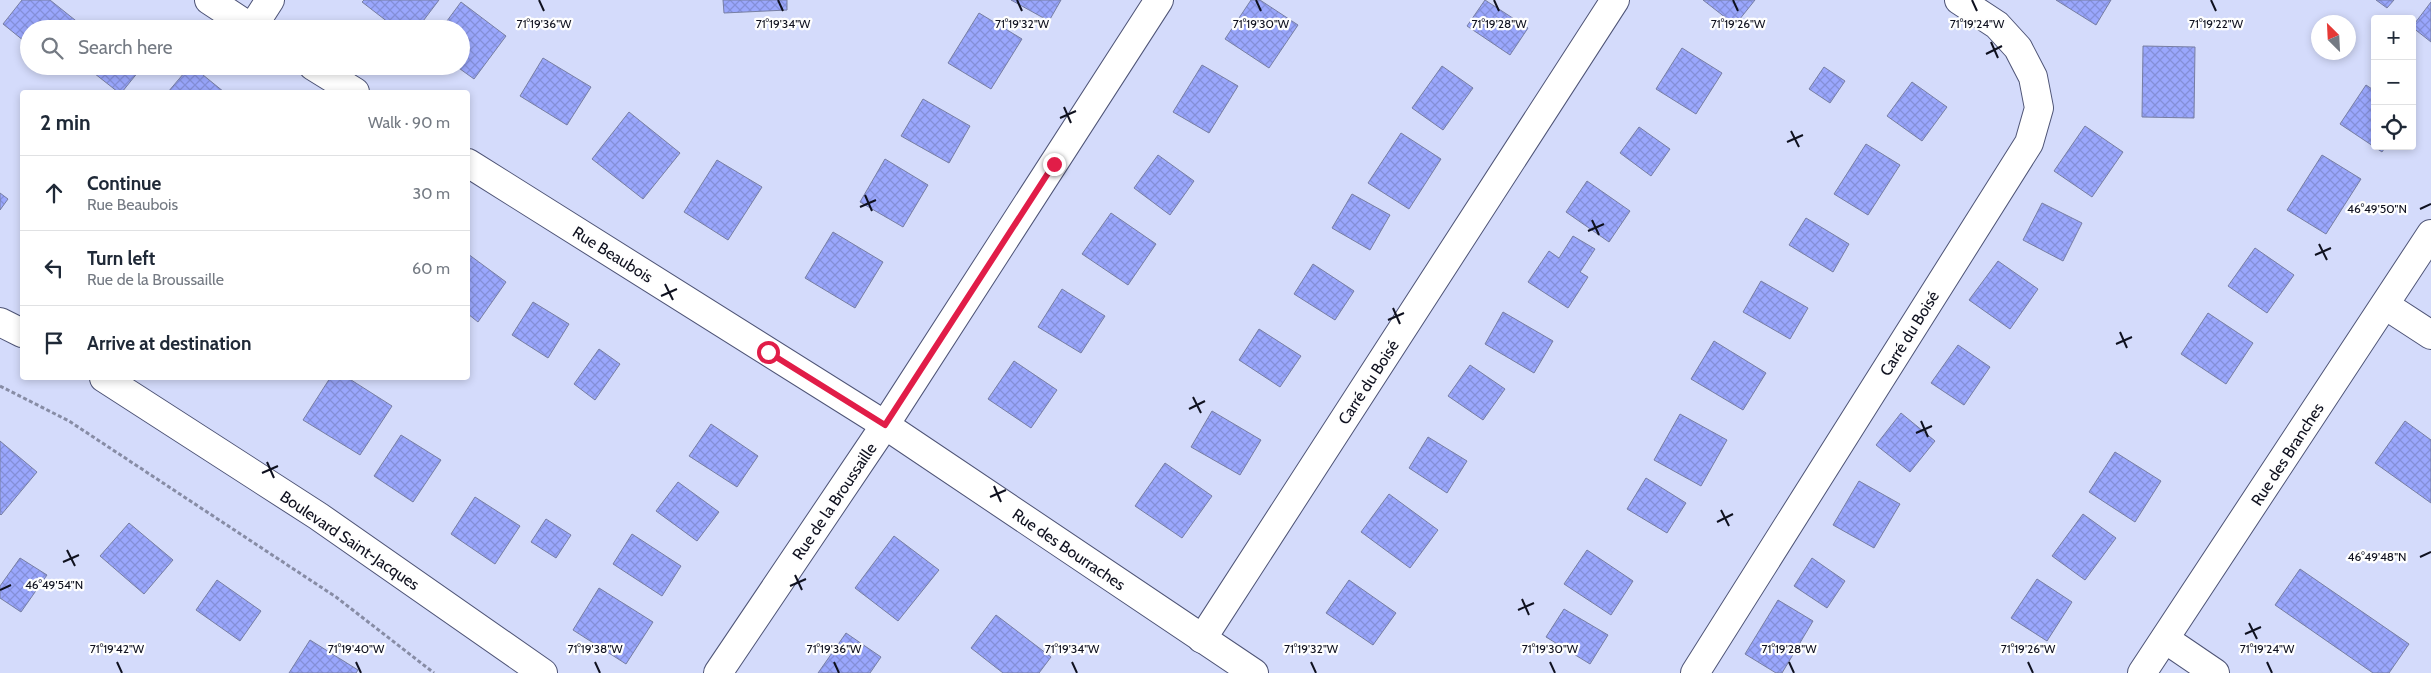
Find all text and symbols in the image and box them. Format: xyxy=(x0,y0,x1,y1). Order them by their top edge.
north arrow xyxy=(2311,15,2356,60)
map controls xyxy=(2371,15,2416,150)
button: + xyxy=(2371,15,2416,60)
text: 71°19'36"W xyxy=(517,16,572,31)
text: 71°19'34"W xyxy=(756,16,811,31)
text: 71°19'32"W xyxy=(995,16,1050,31)
text: 71°19'30"W xyxy=(1233,16,1290,31)
text: 71°19'28"W xyxy=(1471,16,1527,31)
text: 71°19'26"W xyxy=(1711,16,1766,31)
text: 71°19'24"W xyxy=(1950,16,2005,31)
text: 71°19'22"W xyxy=(2189,16,2244,31)
search box xyxy=(20,20,470,75)
icon: search xyxy=(38,34,66,62)
text: Search here xyxy=(78,36,172,59)
button: − xyxy=(2371,60,2416,105)
button: locate xyxy=(2371,105,2416,150)
text: 2 min xyxy=(40,110,91,135)
text: Walk · 90 m xyxy=(368,113,450,132)
route end xyxy=(1043,153,1066,176)
text: Continue xyxy=(87,172,161,195)
icon: ahead xyxy=(40,179,68,207)
text: 30 m xyxy=(413,184,450,203)
text: Rue Beaubois xyxy=(87,195,178,214)
text: 46°49'50"N xyxy=(2347,201,2407,216)
street label: Rue Beaubois xyxy=(569,222,657,287)
text: Turn left xyxy=(87,247,155,270)
icon: left xyxy=(40,254,68,282)
text: 60 m xyxy=(412,259,450,278)
text: Rue de la Broussaille xyxy=(87,270,224,289)
street label: Carré du Boisé xyxy=(1876,287,1943,379)
icon: arrive xyxy=(40,329,68,357)
text: Arrive at destination xyxy=(87,332,251,355)
street label: Carré du Boisé xyxy=(1334,337,1403,428)
route start xyxy=(757,341,780,364)
street label: Rue des Branches xyxy=(2247,399,2328,509)
street label: Rue de la Broussaille xyxy=(788,439,881,563)
street label: Boulevard Saint-Jacques xyxy=(277,487,423,594)
street label: Rue des Bourraches xyxy=(1009,505,1129,594)
text: 46°49'48"N xyxy=(2348,549,2406,564)
text: 46°49'54"N xyxy=(25,577,83,592)
text: 71°19'42"W xyxy=(90,641,145,656)
text: 71°19'40"W xyxy=(328,641,385,656)
text: 71°19'38"W xyxy=(567,641,623,656)
text: 71°19'36"W xyxy=(807,641,862,656)
text: 71°19'34"W xyxy=(1045,641,1100,656)
text: 71°19'32"W xyxy=(1284,641,1339,656)
text: 71°19'30"W xyxy=(1522,641,1579,656)
text: 71°19'28"W xyxy=(1761,641,1817,656)
text: 71°19'26"W xyxy=(2001,641,2056,656)
text: 71°19'24"W xyxy=(2240,641,2295,656)

